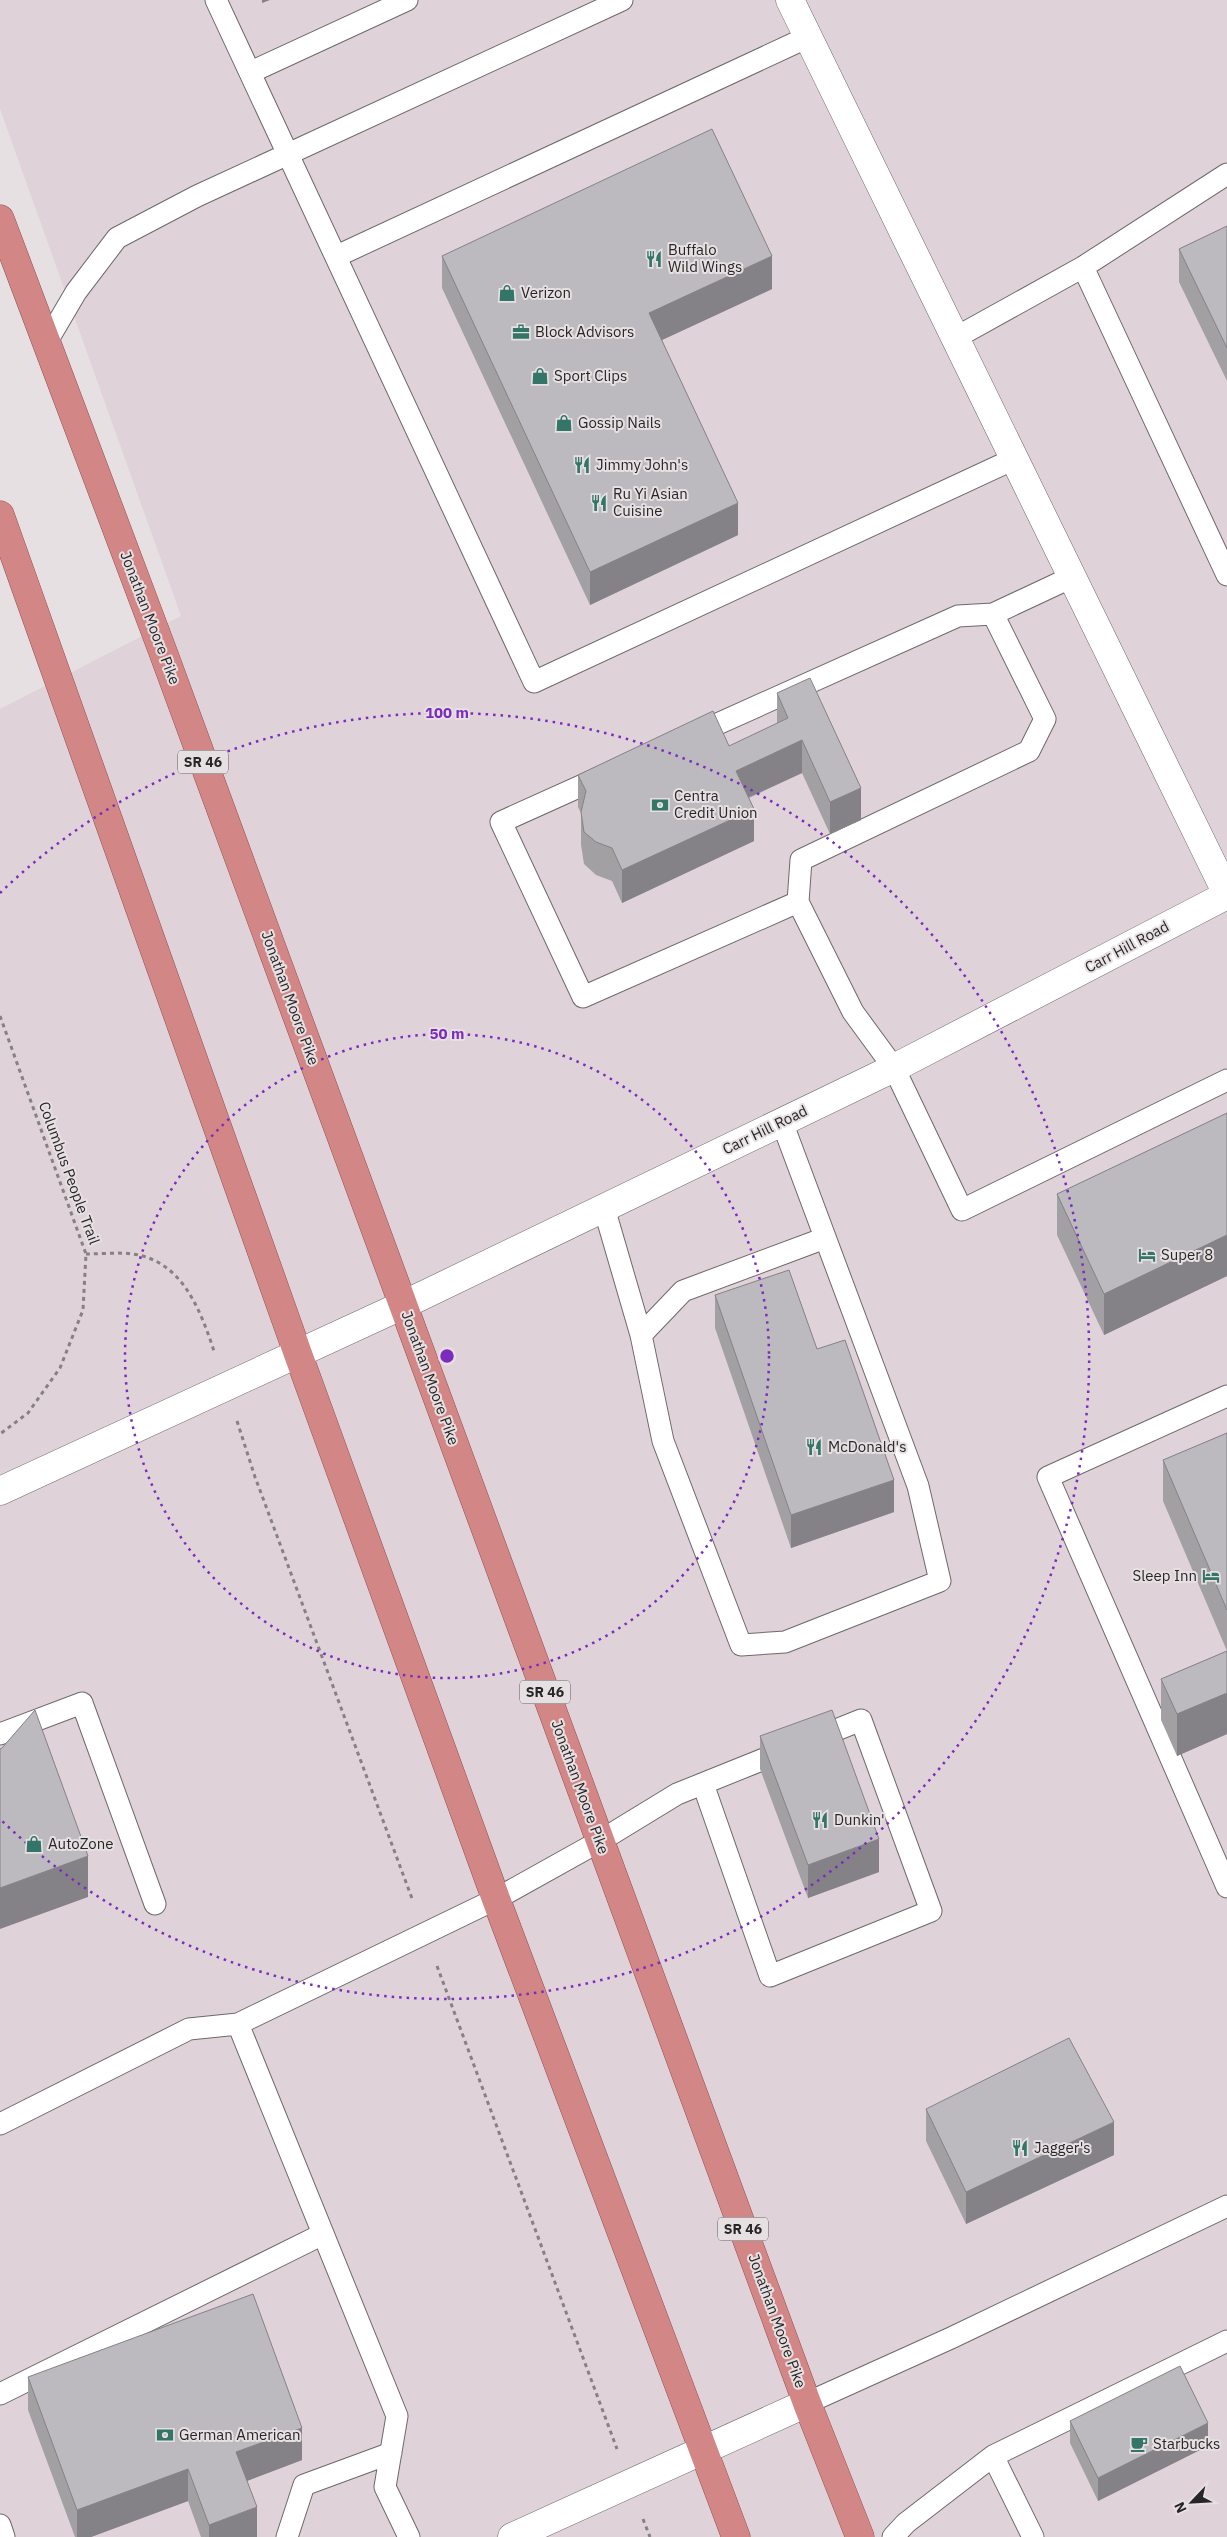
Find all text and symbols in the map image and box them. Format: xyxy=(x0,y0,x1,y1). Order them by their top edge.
place label: Buffalo Wild Wings xyxy=(668,240,742,276)
restaurant icon: Buffalo Wild Wings xyxy=(644,249,664,269)
shop icon: Verizon xyxy=(497,283,517,303)
place label: Verizon xyxy=(521,283,571,302)
office icon: Block Advisors xyxy=(511,322,531,342)
place label: Block Advisors xyxy=(535,322,634,341)
shop icon: Sport Clips xyxy=(530,366,550,386)
place label: Sport Clips xyxy=(554,366,627,385)
shop icon: Gossip Nails xyxy=(554,413,574,433)
place label: Gossip Nails xyxy=(578,413,661,432)
restaurant icon: Jimmy John's xyxy=(572,455,592,475)
place label: Jimmy John's xyxy=(596,455,688,474)
place label: Ru Yi Asian Cuisine xyxy=(613,484,688,520)
restaurant icon: Ru Yi Asian Cuisine xyxy=(589,493,609,513)
street label: Jonathan Moore Pike xyxy=(116,548,185,687)
text: 100 m xyxy=(425,703,469,722)
road number: SR 46 xyxy=(178,750,228,774)
place label: Centra Credit Union xyxy=(674,786,758,822)
bank icon: Centra Credit Union xyxy=(650,795,670,815)
street label: Carr Hill Road xyxy=(1082,916,1172,977)
street label: Jonathan Moore Pike xyxy=(257,928,324,1067)
text: 50 m xyxy=(430,1024,464,1043)
street label: Columbus People Trail xyxy=(35,1099,104,1247)
street label: Carr Hill Road xyxy=(719,1101,810,1158)
hotel icon: Super 8 xyxy=(1137,1245,1157,1265)
place label: Super 8 xyxy=(1161,1245,1213,1264)
street label: Jonathan Moore Pike xyxy=(397,1308,464,1447)
centre of rings xyxy=(438,1347,456,1365)
restaurant icon: McDonald's xyxy=(804,1437,824,1457)
place label: McDonald's xyxy=(828,1437,906,1456)
place label: Sleep Inn xyxy=(1132,1566,1197,1585)
hotel icon: Sleep Inn xyxy=(1201,1566,1221,1586)
road number: SR 46 xyxy=(520,1680,570,1704)
street label: Jonathan Moore Pike xyxy=(547,1717,614,1856)
restaurant icon: Dunkin' xyxy=(810,1810,830,1830)
place label: Dunkin' xyxy=(834,1810,885,1829)
shop icon: AutoZone xyxy=(24,1834,44,1854)
place label: AutoZone xyxy=(48,1834,113,1853)
restaurant icon: Jagger's xyxy=(1010,2138,1030,2158)
place label: Jagger's xyxy=(1034,2138,1091,2157)
road number: SR 46 xyxy=(718,2218,768,2240)
street label: Jonathan Moore Pike xyxy=(744,2251,811,2390)
bank icon: German American xyxy=(155,2425,175,2445)
place label: German American xyxy=(179,2425,301,2444)
cafe icon: Starbucks xyxy=(1129,2434,1149,2454)
place label: Starbucks xyxy=(1153,2434,1220,2453)
north arrow xyxy=(1167,2477,1217,2527)
text: N xyxy=(1170,2499,1191,2516)

